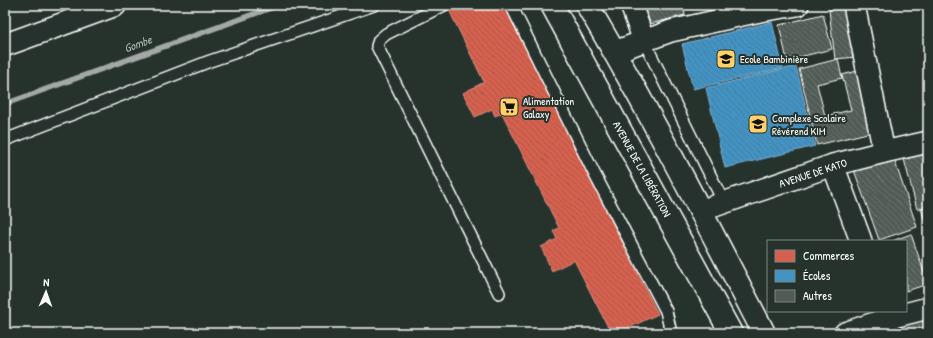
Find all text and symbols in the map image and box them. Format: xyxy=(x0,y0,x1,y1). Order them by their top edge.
water label: Gombe xyxy=(122,30,155,56)
school or university icon: Ecole Bambinière xyxy=(715,48,737,70)
place label: Ecole Bambinière xyxy=(740,52,809,66)
place label: Alimentation Galaxy xyxy=(523,94,574,121)
supermarket icon: Alimentation Galaxy xyxy=(498,96,520,118)
place label: Complexe Scolaire Révérend KIM xyxy=(772,111,846,138)
school or university icon: Complexe Scolaire Révérend KIM xyxy=(747,113,769,135)
street label: AVENUE DE LA LIBÉRATION xyxy=(610,119,674,220)
street label: AVENUE DE KATO xyxy=(777,155,849,191)
legend xyxy=(767,240,907,312)
text: Commerces xyxy=(803,247,855,264)
text: Écoles xyxy=(803,267,831,284)
north arrow xyxy=(26,272,66,312)
text: N xyxy=(43,275,50,289)
text: Autres xyxy=(803,287,832,304)

